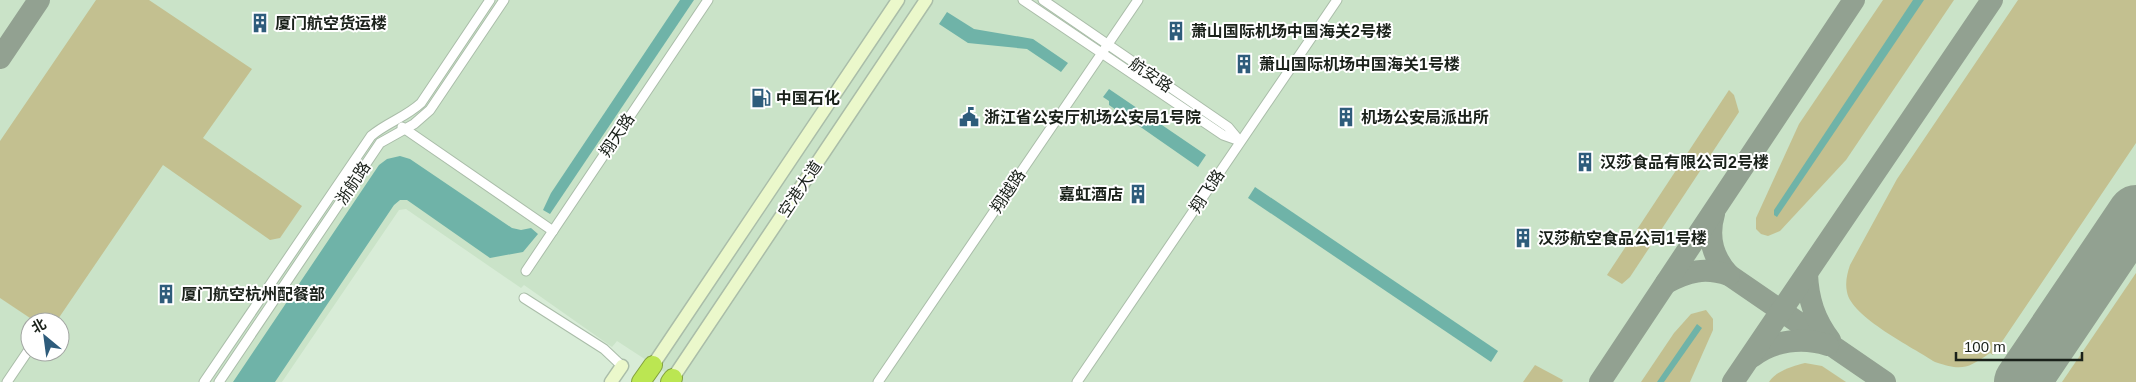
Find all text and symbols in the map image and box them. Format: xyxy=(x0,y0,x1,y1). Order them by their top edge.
building icon: 厦门航空货运楼 xyxy=(249,12,271,34)
place label: 厦门航空货运楼 xyxy=(275,14,387,32)
building icon: 萧山国际机场中国海关2号楼 xyxy=(1165,20,1187,42)
place label: 萧山国际机场中国海关2号楼 xyxy=(1191,23,1392,40)
building icon: 萧山国际机场中国海关1号楼 xyxy=(1233,53,1255,75)
street label: 航安路 xyxy=(1126,55,1176,95)
place label: 萧山国际机场中国海关1号楼 xyxy=(1259,56,1460,73)
fuel station icon: 中国石化 xyxy=(750,87,772,109)
place label: 中国石化 xyxy=(776,89,840,107)
public building icon: 浙江省公安厅机场公安局1号院 xyxy=(958,106,980,128)
building icon: 机场公安局派出所 xyxy=(1335,106,1357,128)
place label: 浙江省公安厅机场公安局1号院 xyxy=(984,109,1201,126)
place label: 机场公安局派出所 xyxy=(1361,109,1489,126)
street label: 翔天路 xyxy=(597,110,637,160)
building icon: 汉莎食品有限公司2号楼 xyxy=(1574,151,1596,173)
place label: 汉莎食品有限公司2号楼 xyxy=(1600,154,1769,171)
street label: 浙航路 xyxy=(333,158,373,208)
street label: 空港大道 xyxy=(775,158,825,220)
street label: 翔越路 xyxy=(988,166,1028,216)
street label: 翔飞路 xyxy=(1187,166,1227,216)
building icon: 嘉虹酒店 xyxy=(1127,183,1149,205)
place label: 嘉虹酒店 xyxy=(1059,186,1123,203)
building icon: 汉莎航空食品公司1号楼 xyxy=(1512,227,1534,249)
place label: 汉莎航空食品公司1号楼 xyxy=(1538,230,1707,247)
building icon: 厦门航空杭州配餐部 xyxy=(155,283,177,305)
place label: 厦门航空杭州配餐部 xyxy=(181,285,325,303)
north arrow xyxy=(20,312,70,362)
text: 北 xyxy=(29,315,49,336)
scale bar xyxy=(1956,330,2082,362)
text: 100 m xyxy=(1964,338,2006,355)

